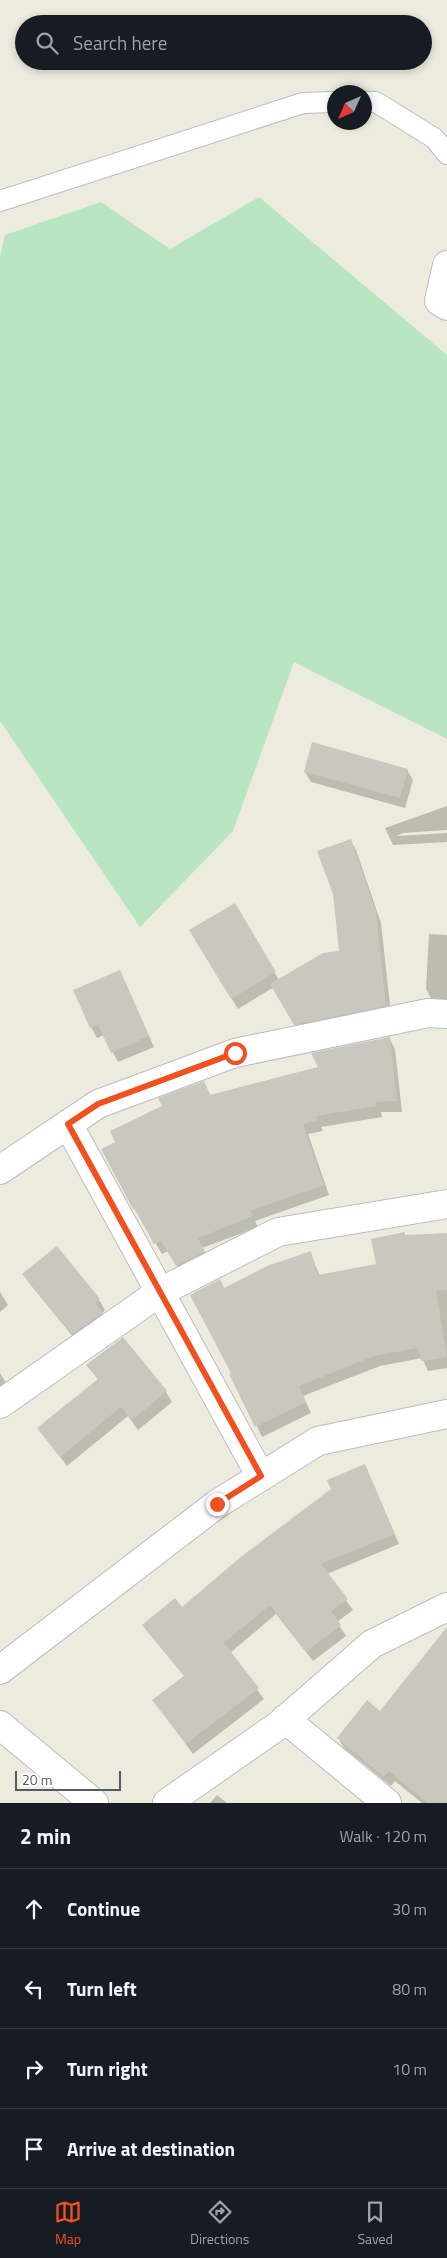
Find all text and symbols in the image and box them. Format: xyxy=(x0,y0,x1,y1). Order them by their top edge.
search box xyxy=(15,15,432,70)
text: Search here xyxy=(73,28,167,57)
icon: search xyxy=(33,29,61,57)
north arrow xyxy=(327,85,372,130)
route start xyxy=(224,1042,247,1065)
route end xyxy=(206,1493,229,1516)
scale bar xyxy=(15,1768,121,1791)
text: 20 m xyxy=(22,1769,52,1790)
text: 2 min xyxy=(20,1820,71,1852)
text: Walk · 120 m xyxy=(339,1824,427,1848)
text: Continue xyxy=(67,1894,140,1923)
icon: ahead xyxy=(20,1895,48,1923)
text: 30 m xyxy=(392,1897,427,1921)
text: Turn left xyxy=(67,1974,137,2003)
icon: left xyxy=(20,1975,48,2003)
text: 80 m xyxy=(392,1977,427,2001)
text: Turn right xyxy=(67,2054,148,2083)
icon: right xyxy=(20,2055,48,2083)
text: 10 m xyxy=(392,2057,427,2081)
text: Arrive at destination xyxy=(67,2134,235,2163)
icon: arrive xyxy=(20,2135,48,2163)
tab: Map xyxy=(54,2198,82,2249)
tab: Directions xyxy=(190,2198,249,2249)
tab: Saved xyxy=(357,2198,393,2249)

